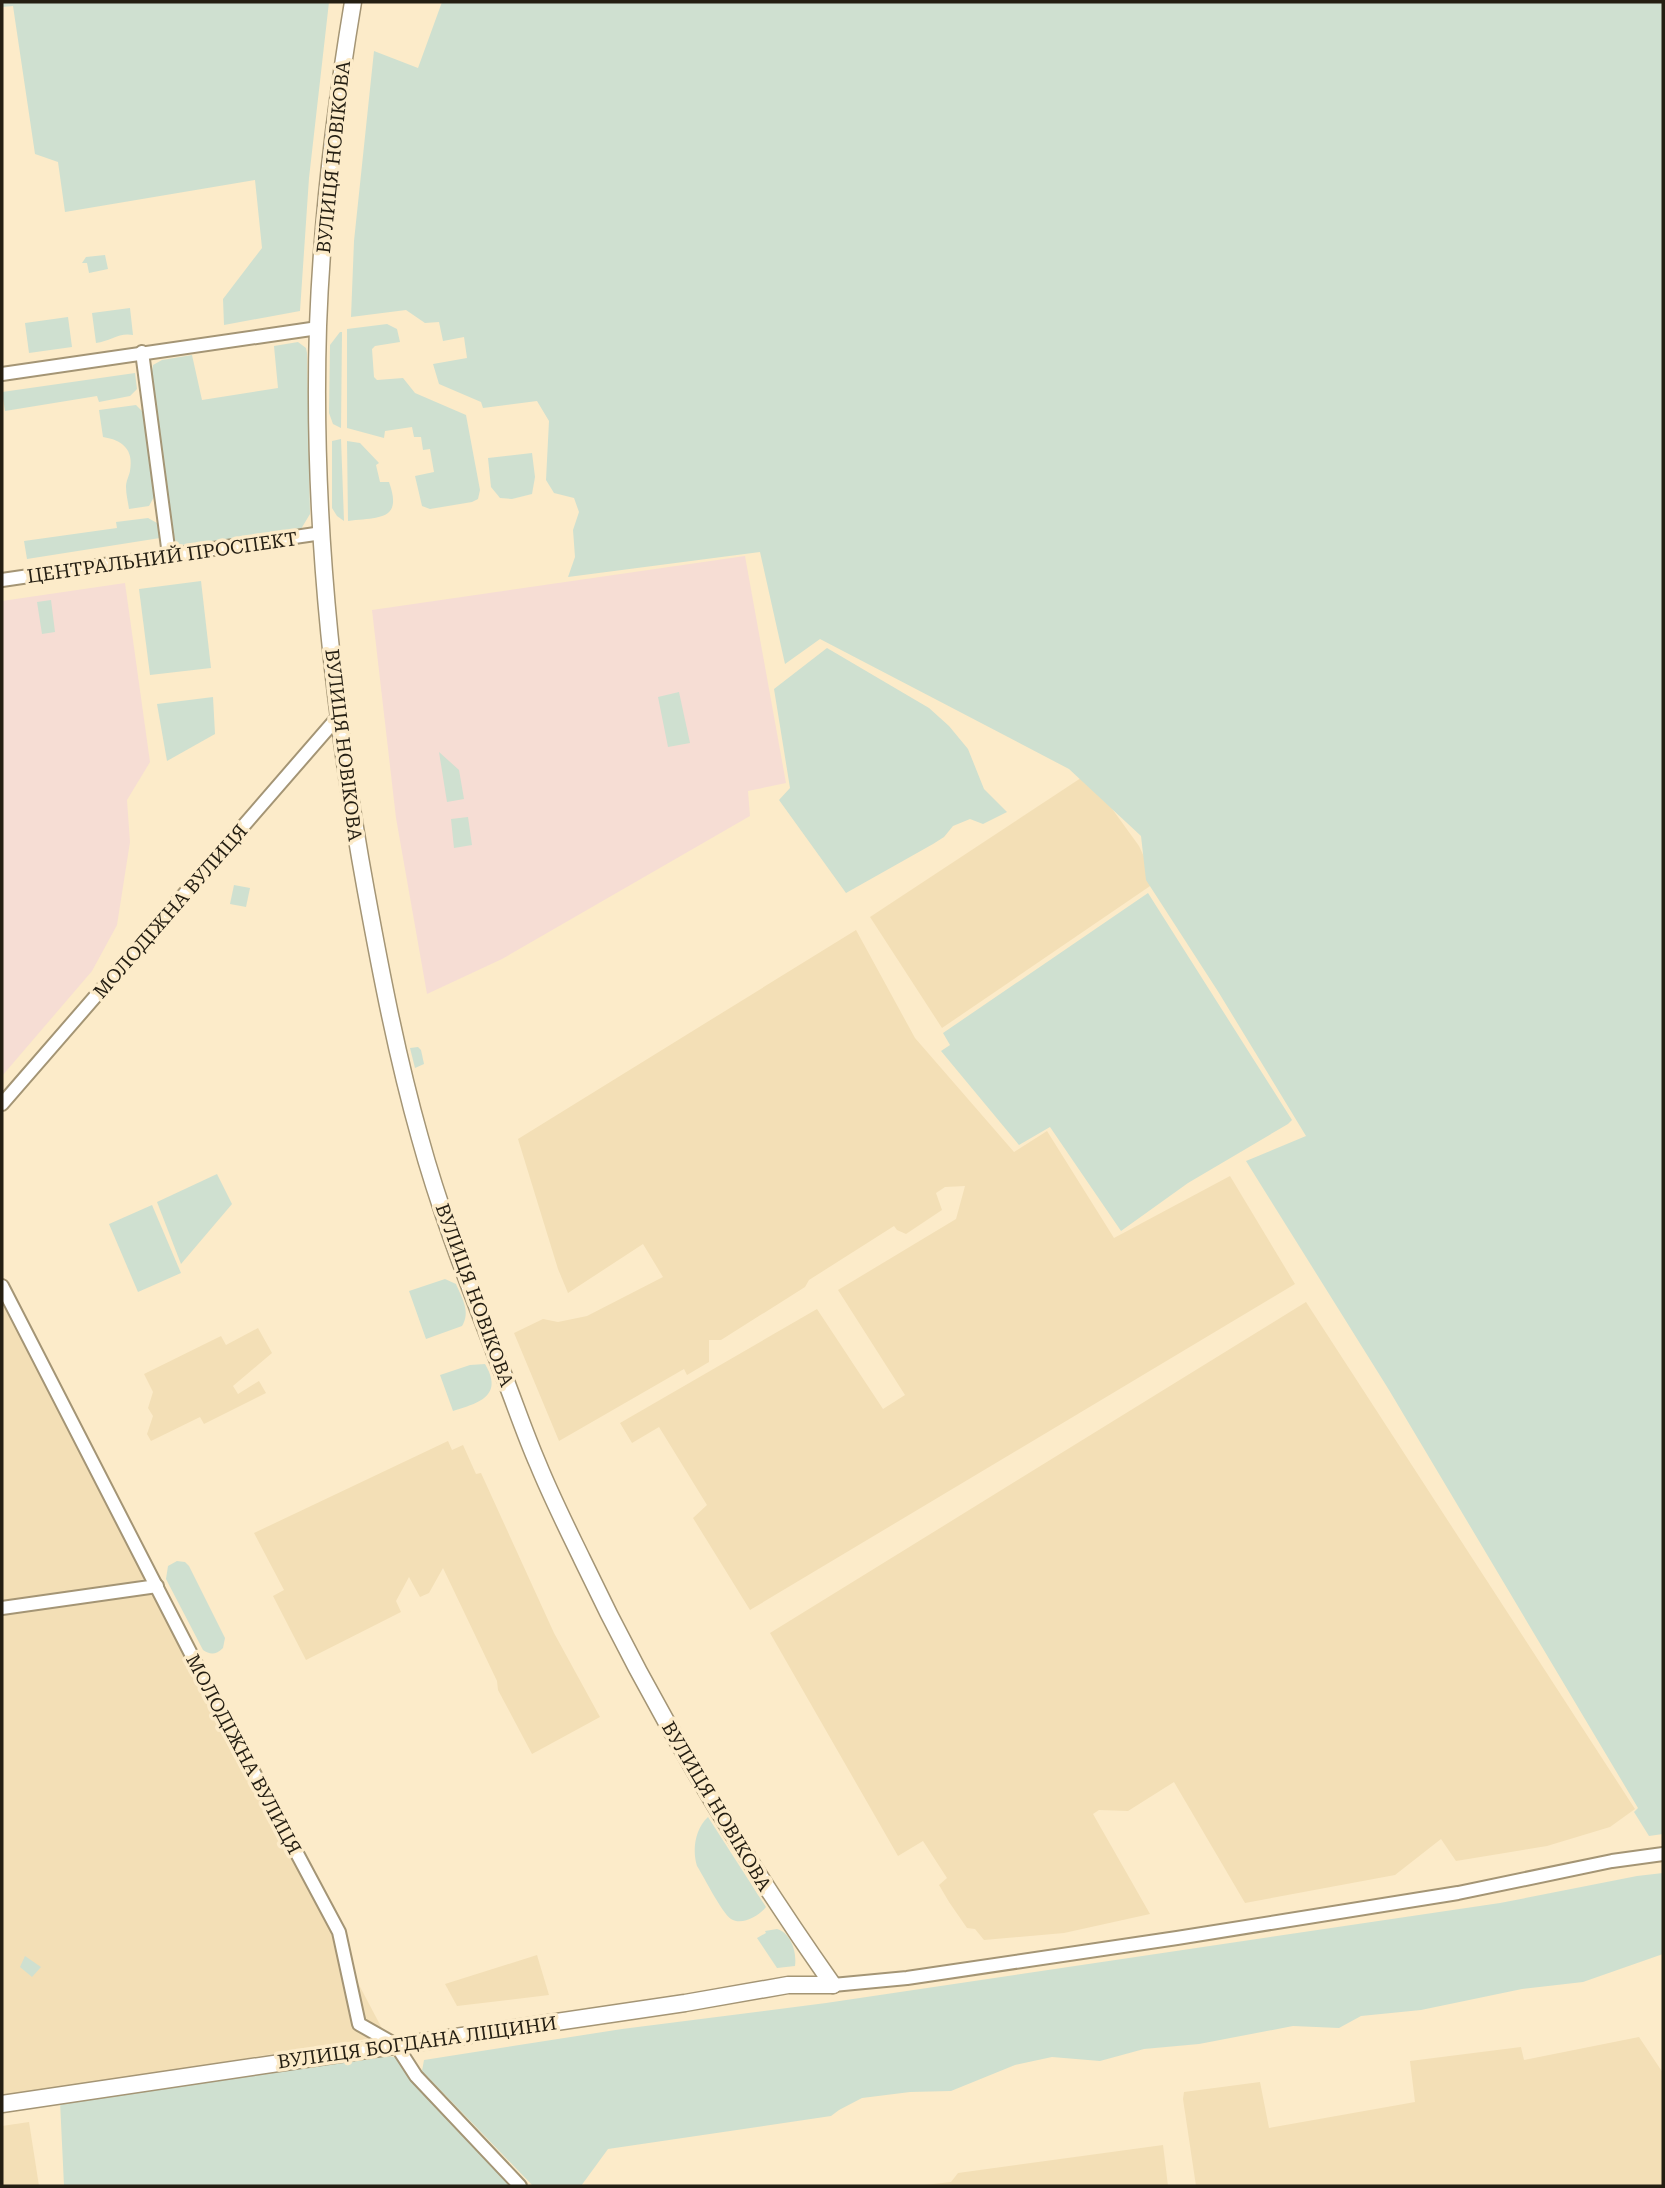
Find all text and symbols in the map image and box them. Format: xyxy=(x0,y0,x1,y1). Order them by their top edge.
street label: ВУЛИЦЯ НОВІКОВА xyxy=(312,59,355,255)
street label: ЦЕНТРАЛЬНИЙ ПРОСПЕКТ xyxy=(25,527,299,588)
street label: ВУЛИЦЯ НОВІКОВА xyxy=(320,648,367,843)
street label: МОЛОДІЖНА ВУЛИЦЯ xyxy=(89,820,252,1003)
street label: ВУЛИЦЯ НОВІКОВА xyxy=(431,1200,519,1391)
street label: МОЛОДІЖНА ВУЛИЦЯ xyxy=(181,1650,306,1858)
street label: ВУЛИЦЯ НОВІКОВА xyxy=(657,1717,777,1896)
street label: ВУЛИЦЯ БОГДАНА ЛІЩИНИ xyxy=(276,2012,558,2073)

